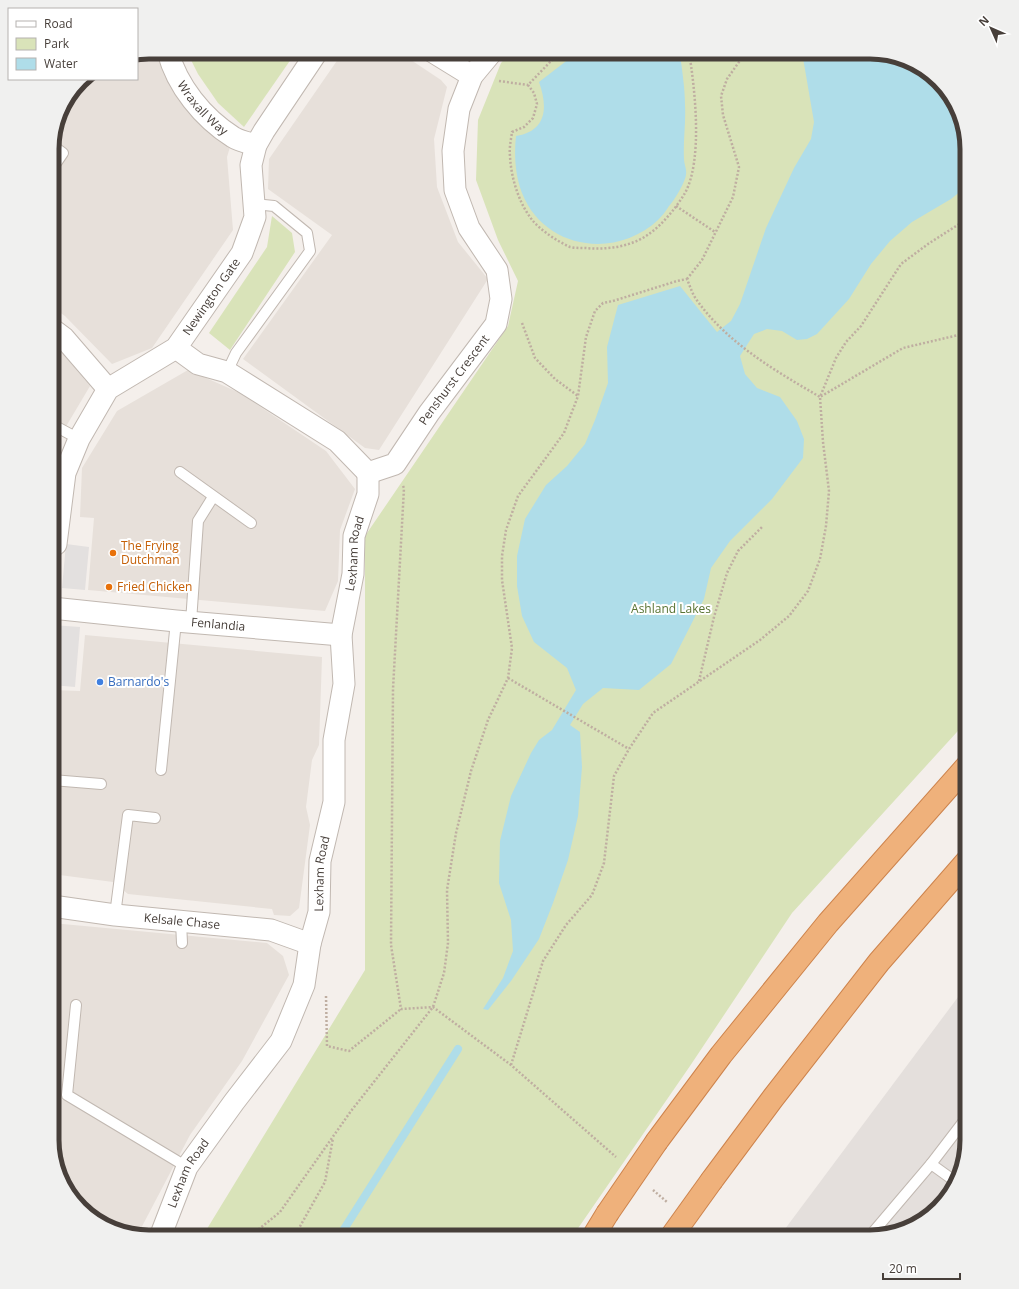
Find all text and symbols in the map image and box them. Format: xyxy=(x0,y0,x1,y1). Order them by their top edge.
legend xyxy=(8,8,138,80)
north arrow xyxy=(971,8,1011,48)
text: N xyxy=(975,12,992,29)
text: Road xyxy=(44,15,73,32)
text: Park xyxy=(44,35,70,52)
text: Water xyxy=(44,55,78,72)
street label: Wraxall Way xyxy=(174,77,232,140)
street label: Newington Gate xyxy=(178,254,244,338)
street label: Penshurst Crescent xyxy=(414,331,493,428)
street label: Lexham Road xyxy=(341,513,368,593)
place label: The Frying Dutchman xyxy=(121,537,180,568)
marker: The Frying Dutchman xyxy=(108,548,118,558)
place label: Fried Chicken xyxy=(117,578,192,595)
marker: Fried Chicken xyxy=(104,582,114,592)
park label: Ashland Lakes xyxy=(631,600,711,617)
street label: Fenlandia xyxy=(190,613,246,635)
place label: Barnardo's xyxy=(108,673,169,690)
marker: Barnardo's xyxy=(95,677,105,687)
street label: Lexham Road xyxy=(310,834,334,912)
street label: Kelsale Chase xyxy=(143,909,221,933)
street label: Lexham Road xyxy=(163,1135,213,1210)
scale bar xyxy=(883,1255,960,1281)
text: 20 m xyxy=(889,1260,917,1277)

